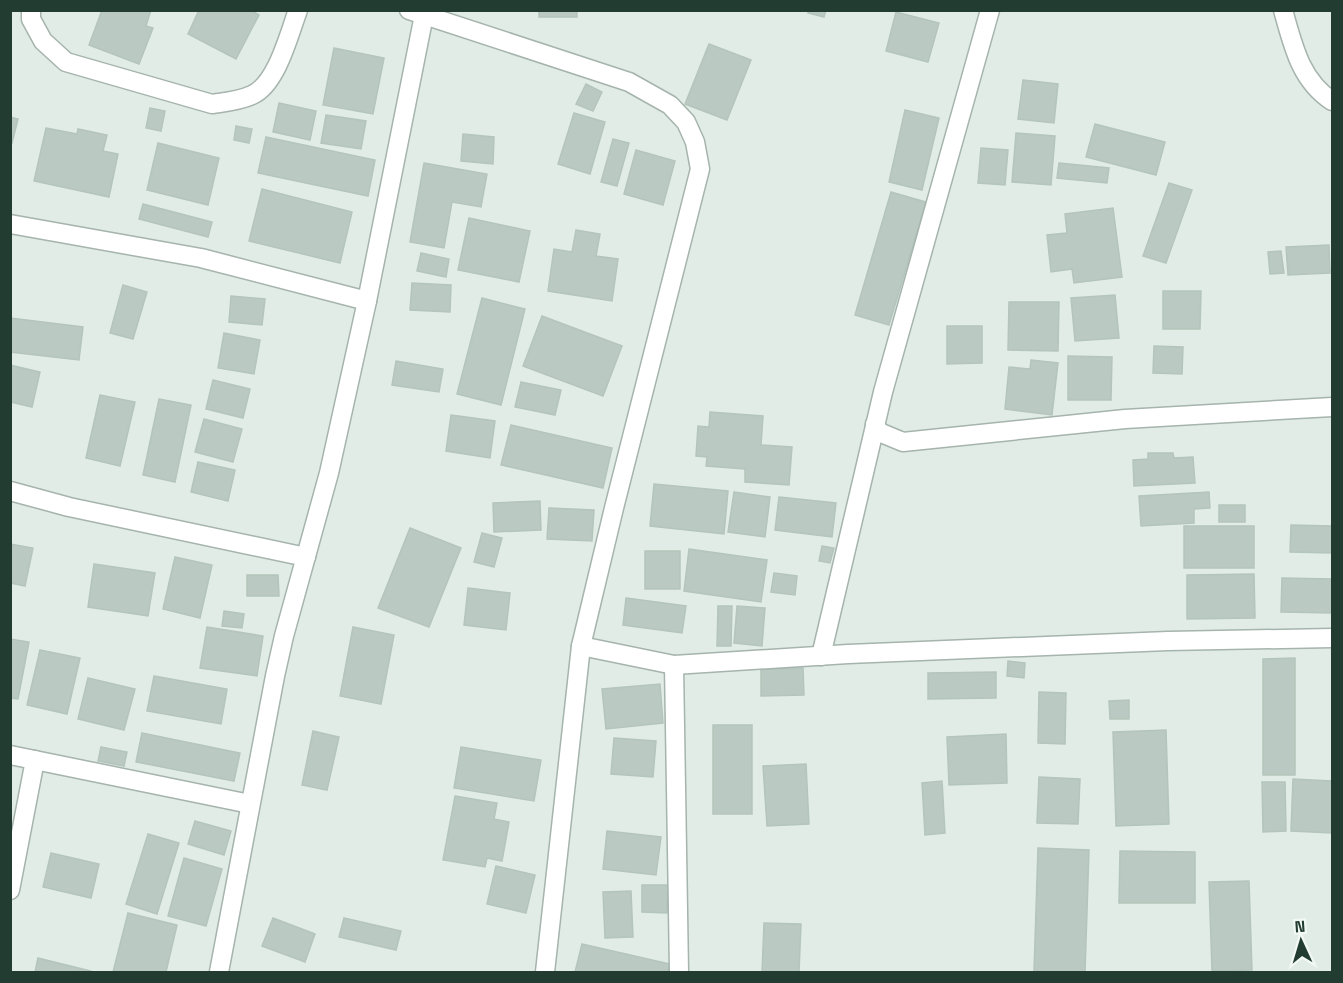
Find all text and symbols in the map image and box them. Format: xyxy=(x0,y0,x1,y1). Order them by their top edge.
north arrow xyxy=(1271,911,1331,971)
text: N xyxy=(1294,916,1306,937)

